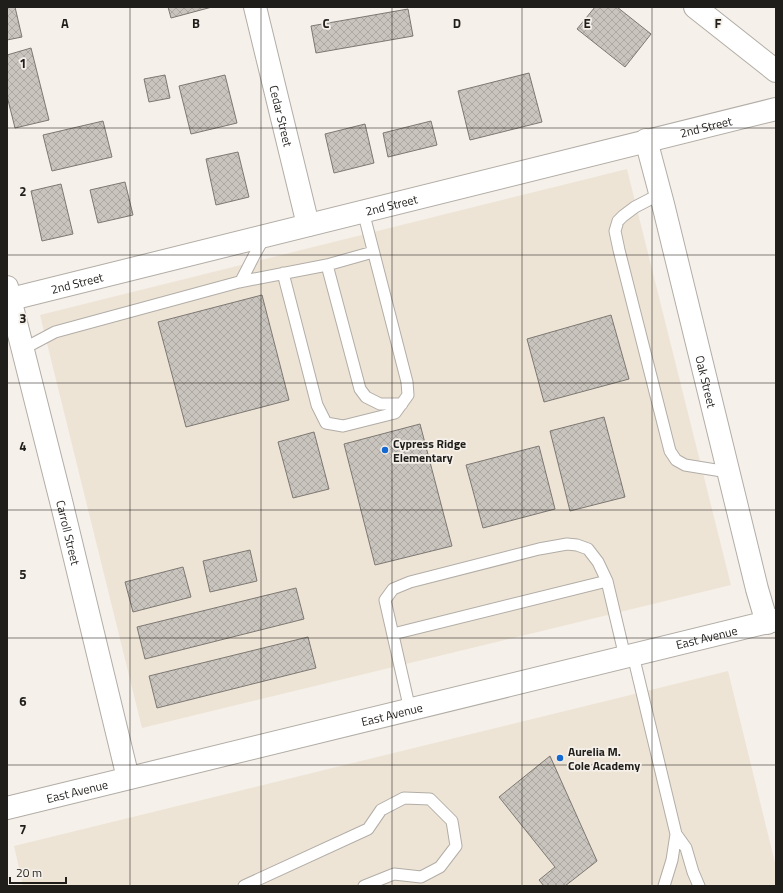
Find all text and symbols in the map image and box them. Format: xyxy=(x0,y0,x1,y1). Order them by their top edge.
text: A xyxy=(61,13,69,33)
text: B xyxy=(192,13,200,33)
text: C xyxy=(322,13,330,33)
text: D xyxy=(453,13,461,33)
text: E xyxy=(583,13,591,33)
text: F xyxy=(715,13,722,33)
text: 1 xyxy=(19,53,27,73)
street label: Cedar Street xyxy=(265,83,298,149)
street label: 2nd Street xyxy=(678,111,735,142)
text: 2 xyxy=(19,181,27,201)
street label: 2nd Street xyxy=(363,189,420,220)
street label: 2nd Street xyxy=(49,267,106,298)
text: 3 xyxy=(19,308,27,328)
street label: Oak Street xyxy=(691,353,722,410)
place label: Cypress Ridge Elementary xyxy=(393,434,466,467)
text: 4 xyxy=(19,436,27,456)
marker: Cypress Ridge Elementary xyxy=(380,445,390,455)
street label: Carroll Street xyxy=(52,498,86,568)
text: 5 xyxy=(19,564,27,584)
street label: East Avenue xyxy=(674,620,739,654)
text: 6 xyxy=(19,691,27,711)
street label: East Avenue xyxy=(359,697,424,731)
place label: Aurelia M. Cole Academy xyxy=(568,742,640,775)
marker: Aurelia M. Cole Academy xyxy=(555,753,565,763)
street label: East Avenue xyxy=(44,774,110,808)
text: 7 xyxy=(19,819,27,839)
scale bar xyxy=(10,859,66,885)
text: 20 m xyxy=(16,863,42,882)

